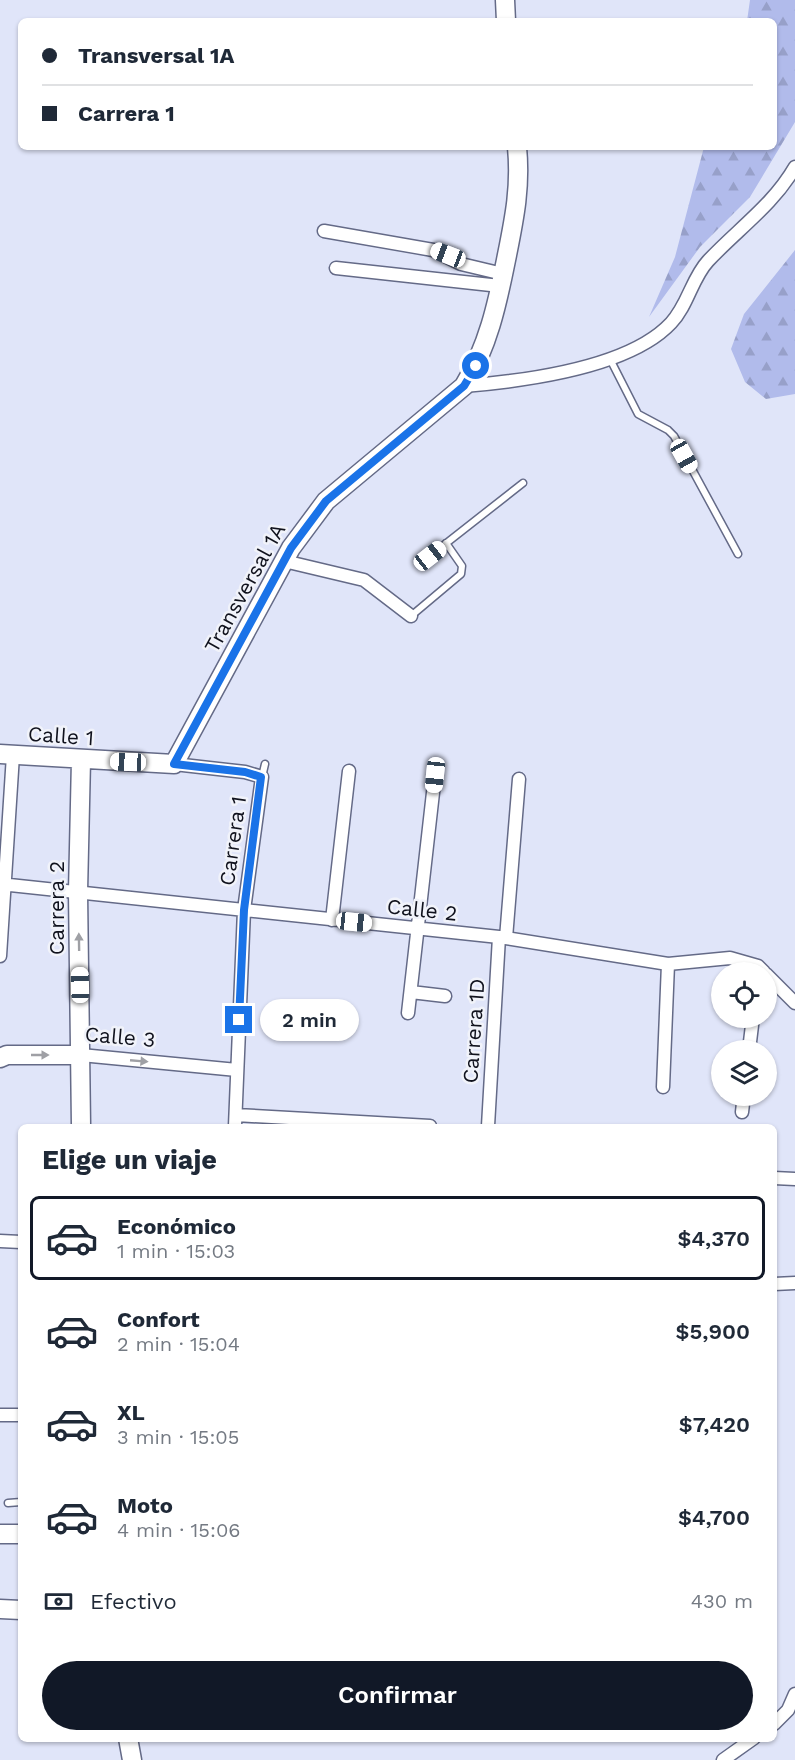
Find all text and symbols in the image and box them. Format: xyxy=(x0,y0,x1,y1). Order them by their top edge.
text: Transversal 1A xyxy=(78,43,234,68)
text: Carrera 1 xyxy=(78,101,175,126)
car xyxy=(428,240,468,270)
route start xyxy=(462,352,489,379)
car xyxy=(667,436,701,476)
street label: Transversal 1A xyxy=(199,519,290,657)
car xyxy=(410,538,450,574)
street label: Calle 1 xyxy=(27,721,95,750)
car xyxy=(110,752,146,772)
car xyxy=(424,756,446,794)
street label: Carrera 1 xyxy=(214,795,251,887)
street label: Carrera 2 xyxy=(44,861,69,955)
street label: Calle 2 xyxy=(386,893,459,926)
car xyxy=(335,911,373,933)
one-way arrow xyxy=(74,933,84,952)
map controls xyxy=(711,962,777,1106)
button: locate xyxy=(711,962,777,1028)
car xyxy=(71,967,89,1003)
street label: Carrera 1D xyxy=(457,978,490,1084)
callout: 2 min xyxy=(260,999,359,1041)
route end xyxy=(225,1006,252,1033)
text: 2 min xyxy=(282,1008,337,1032)
street label: Calle 3 xyxy=(84,1021,156,1052)
button: layers xyxy=(711,1040,777,1106)
one-way arrow xyxy=(31,1050,50,1060)
one-way arrow xyxy=(130,1056,149,1066)
text: Elige un viaje xyxy=(42,1144,217,1176)
icon: car xyxy=(45,1211,99,1265)
text: Económico xyxy=(117,1214,236,1239)
text: $4,370 xyxy=(677,1226,750,1251)
text: 1 min · 15:03 xyxy=(117,1239,235,1263)
icon: car xyxy=(45,1304,99,1358)
text: Confort xyxy=(117,1307,200,1332)
text: $5,900 xyxy=(676,1319,750,1344)
text: 2 min · 15:04 xyxy=(117,1332,240,1356)
icon: car xyxy=(45,1397,99,1451)
text: XL xyxy=(117,1400,145,1425)
text: $7,420 xyxy=(679,1412,750,1437)
text: 3 min · 15:05 xyxy=(117,1425,239,1449)
icon: car xyxy=(45,1490,99,1544)
text: Moto xyxy=(117,1493,173,1518)
text: $4,700 xyxy=(678,1505,750,1530)
text: 4 min · 15:06 xyxy=(117,1518,241,1542)
icon: cash xyxy=(42,1585,75,1618)
text: Efectivo xyxy=(90,1589,177,1614)
text: 430 m xyxy=(691,1589,753,1613)
button: Confirmar xyxy=(42,1661,753,1730)

